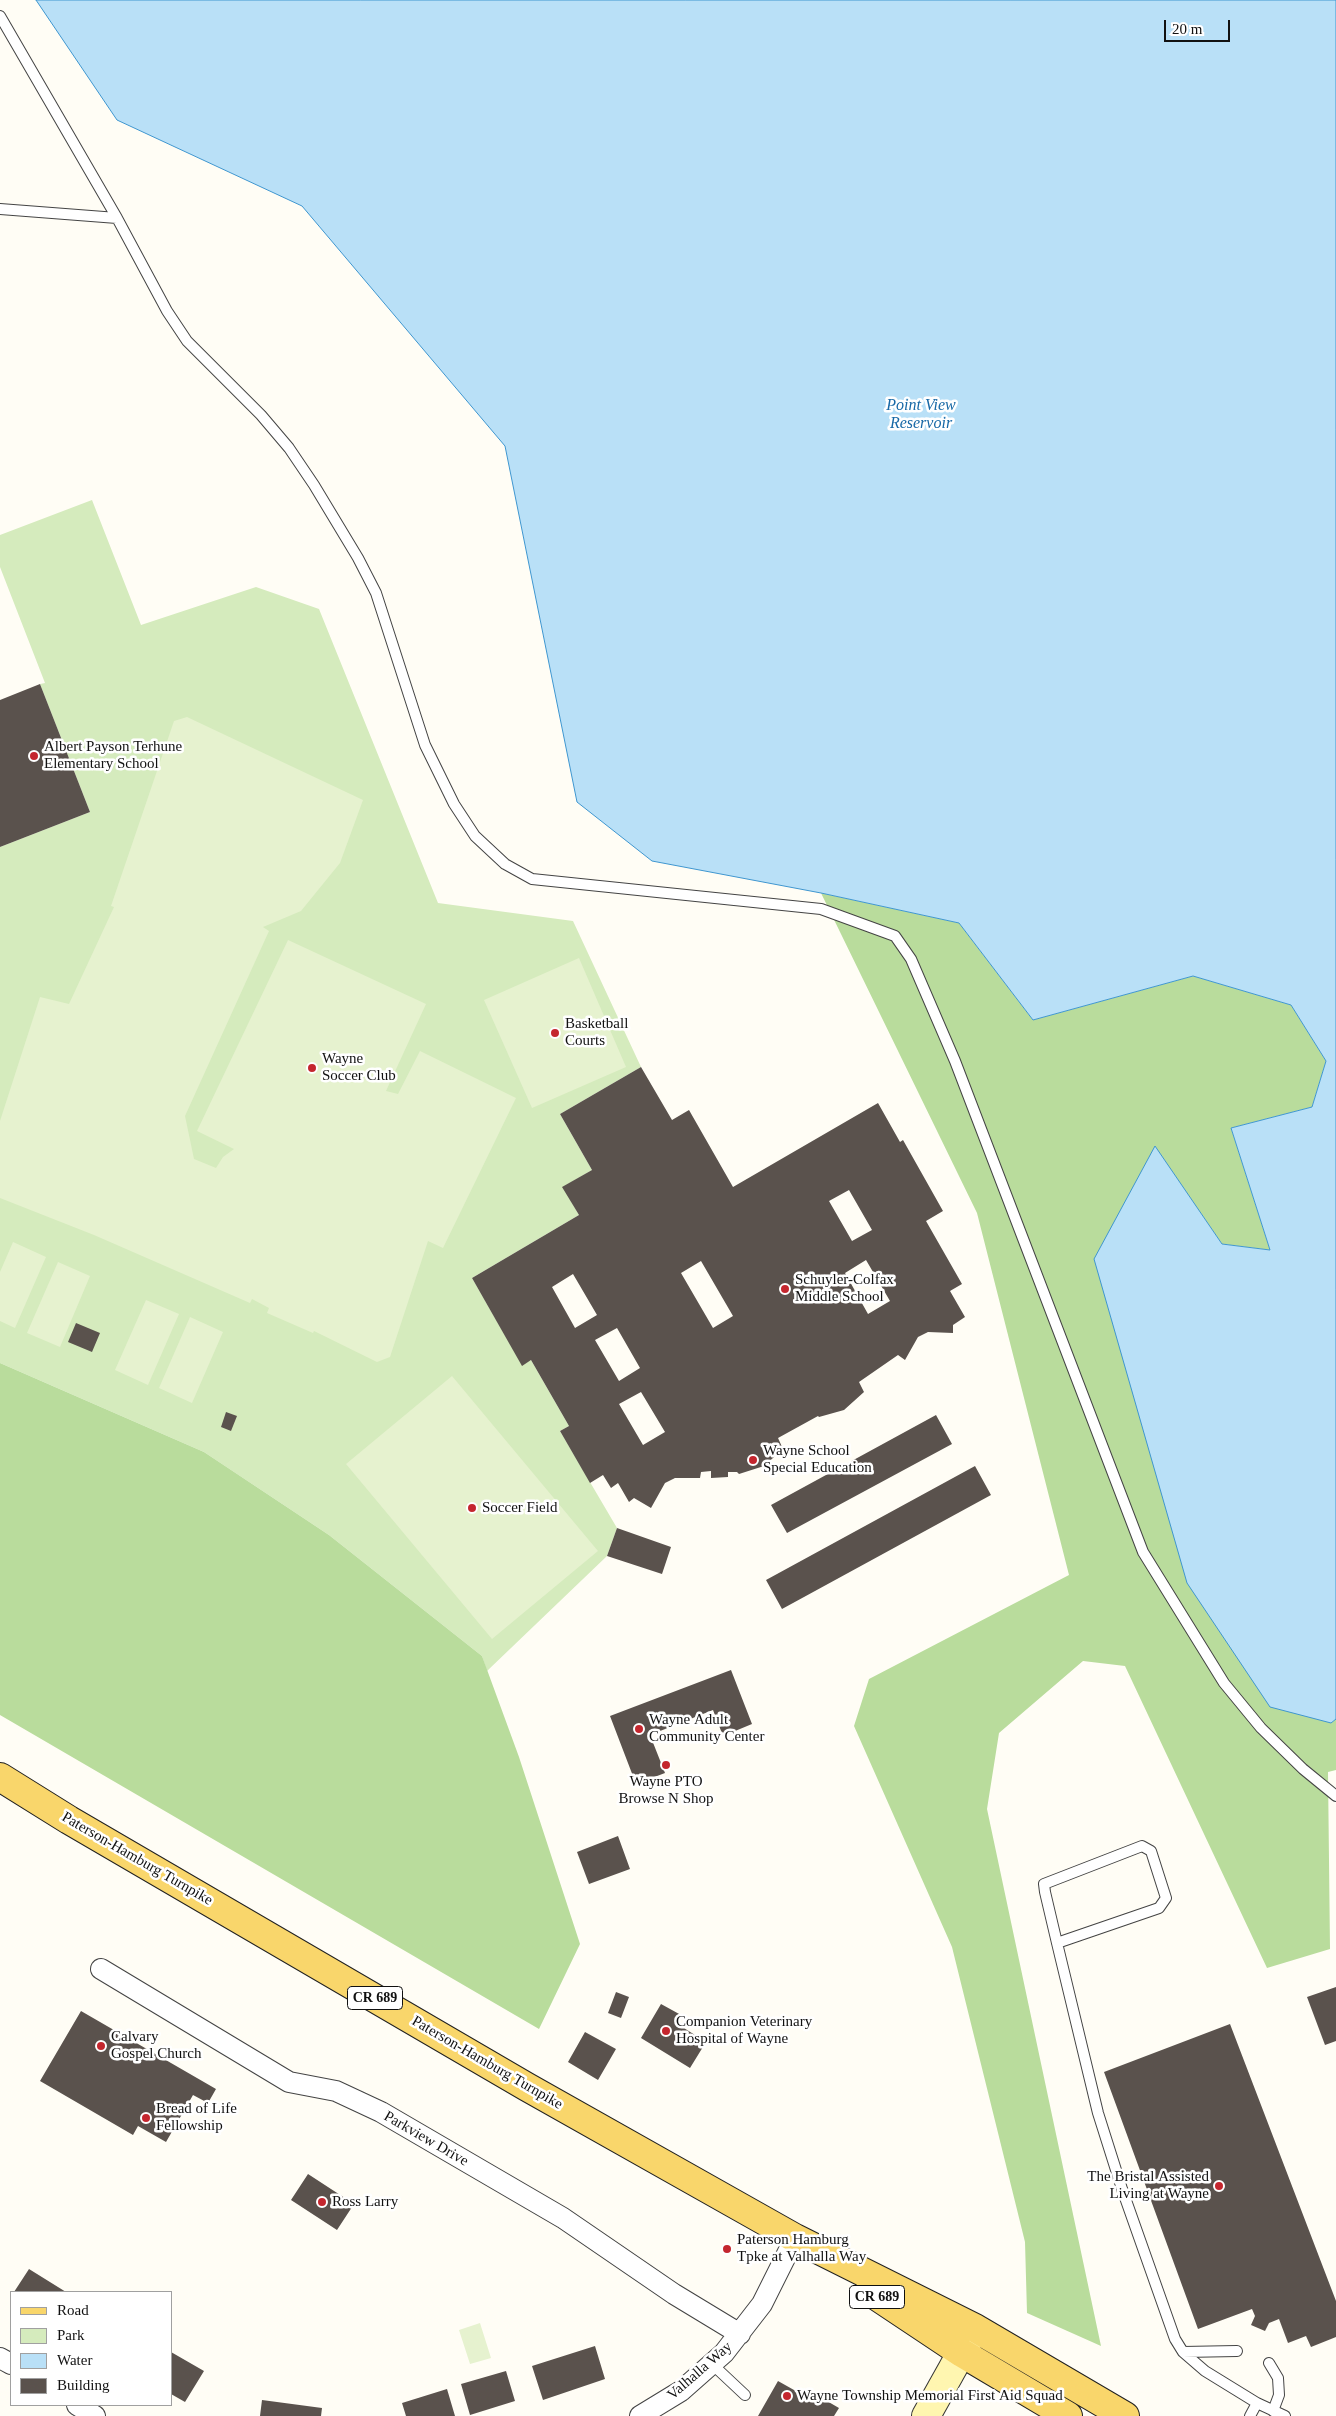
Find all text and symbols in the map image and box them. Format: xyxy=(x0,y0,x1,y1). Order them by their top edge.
scale bar xyxy=(1166,10,1232,42)
text: 20 m xyxy=(1172,21,1202,37)
water label: Point View Reservoir xyxy=(886,396,956,434)
place label: Albert Payson Terhune Elementary School xyxy=(44,738,182,773)
marker: Albert Payson Terhune Elementary School xyxy=(28,750,40,762)
place label: Basketball Courts xyxy=(565,1015,628,1050)
marker: Basketball Courts xyxy=(549,1027,561,1039)
place label: Wayne Soccer Club xyxy=(322,1050,396,1085)
marker: Wayne Soccer Club xyxy=(306,1062,318,1074)
place label: Schuyler-Colfax Middle School xyxy=(795,1271,894,1306)
marker: Schuyler-Colfax Middle School xyxy=(779,1283,791,1295)
place label: Wayne School Special Education xyxy=(763,1442,872,1477)
marker: Wayne School Special Education xyxy=(747,1454,759,1466)
place label: Soccer Field xyxy=(482,1499,557,1517)
marker: Soccer Field xyxy=(466,1502,478,1514)
place label: Wayne Adult Community Center xyxy=(649,1711,764,1746)
marker: Wayne Adult Community Center xyxy=(633,1723,645,1735)
marker: Wayne PTO Browse N Shop xyxy=(660,1759,672,1771)
place label: Wayne PTO Browse N Shop xyxy=(618,1773,714,1808)
street label: Paterson-Hamburg Turnpike xyxy=(58,1808,216,1910)
road number: CR 689 xyxy=(348,1986,402,2010)
street label: Paterson-Hamburg Turnpike xyxy=(408,2012,566,2114)
place label: Companion Veterinary Hospital of Wayne xyxy=(676,2013,812,2048)
marker: Companion Veterinary Hospital of Wayne xyxy=(660,2025,672,2037)
place label: Calvary Gospel Church xyxy=(111,2028,201,2063)
marker: Calvary Gospel Church xyxy=(95,2040,107,2052)
place label: Bread of Life Fellowship xyxy=(156,2100,237,2135)
street label: Parkview Drive xyxy=(381,2108,471,2170)
marker: Bread of Life Fellowship xyxy=(140,2112,152,2124)
place label: The Bristal Assisted Living at Wayne xyxy=(1087,2168,1209,2203)
marker: The Bristal Assisted Living at Wayne xyxy=(1213,2180,1225,2192)
place label: Ross Larry xyxy=(332,2193,398,2211)
marker: Ross Larry xyxy=(316,2196,328,2208)
place label: Paterson Hamburg Tpke at Valhalla Way xyxy=(737,2231,866,2266)
marker: Paterson Hamburg Tpke at Valhalla Way xyxy=(721,2243,733,2255)
road number: CR 689 xyxy=(850,2286,904,2308)
legend xyxy=(10,2291,172,2406)
text: Road xyxy=(57,2302,89,2318)
text: Park xyxy=(57,2327,85,2343)
street label: Valhalla Way xyxy=(664,2338,736,2404)
text: Water xyxy=(57,2352,92,2368)
text: Building xyxy=(57,2377,110,2393)
place label: Wayne Township Memorial First Aid Squad xyxy=(797,2387,1063,2405)
marker: Wayne Township Memorial First Aid Squad xyxy=(781,2390,793,2402)

